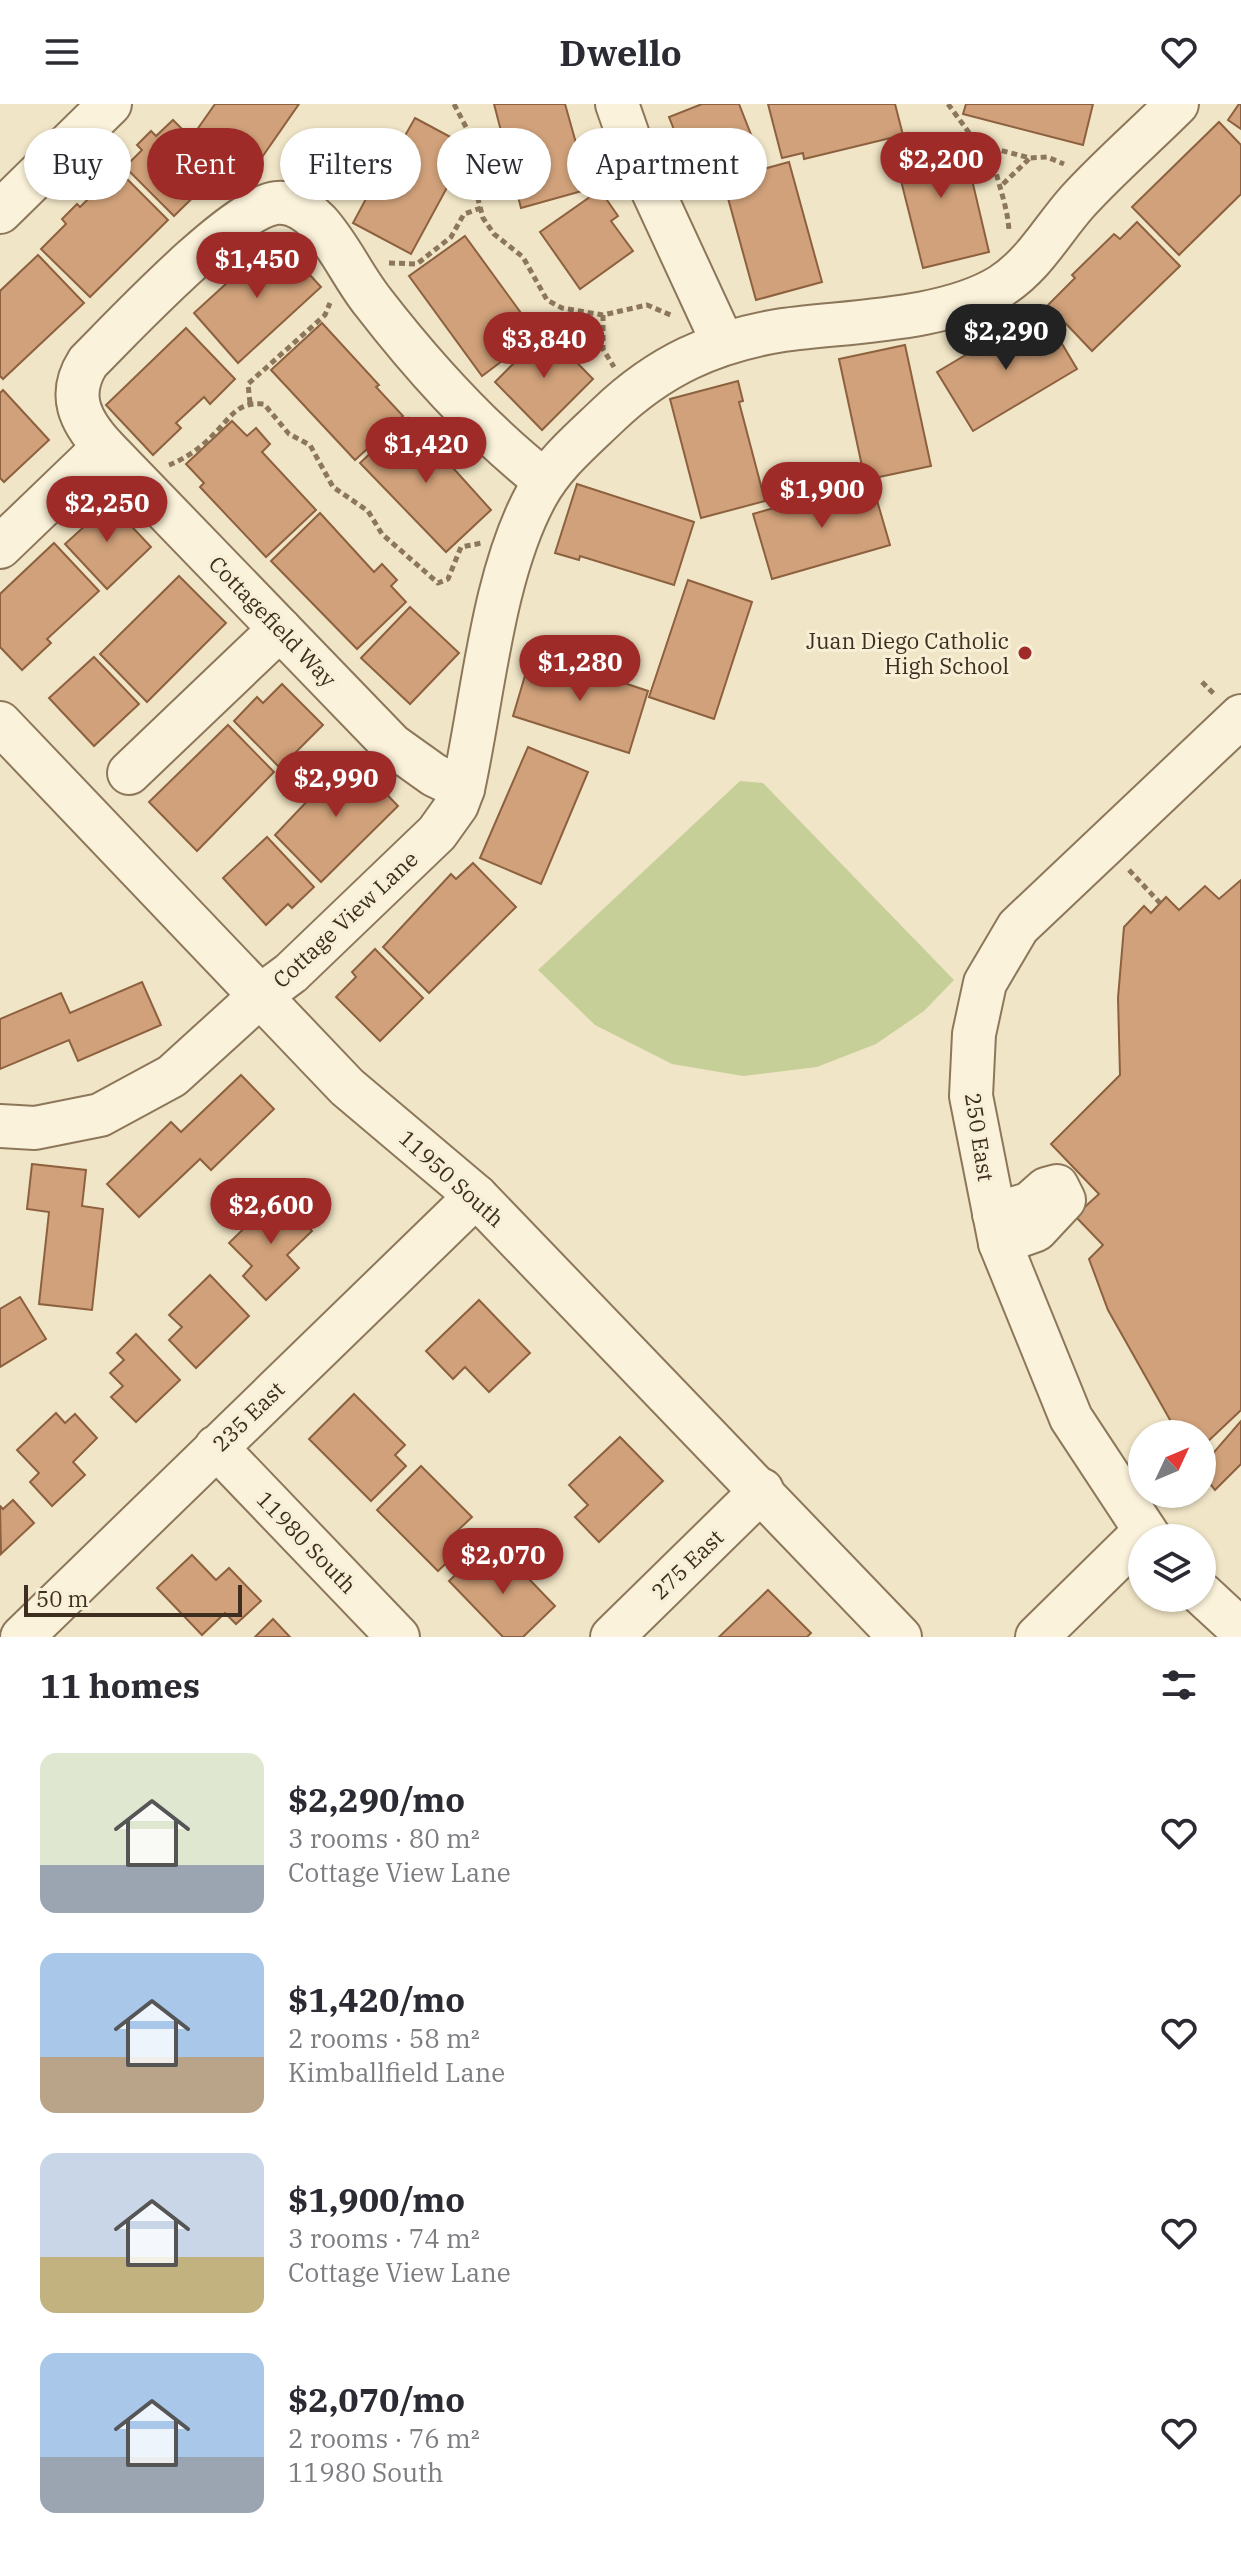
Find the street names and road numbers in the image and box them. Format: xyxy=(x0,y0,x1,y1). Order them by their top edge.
street label: Cottagefield Way xyxy=(203,549,343,693)
street label: Cottage View Lane xyxy=(266,844,424,994)
street label: 250 East xyxy=(959,1091,1001,1184)
street label: 11950 South xyxy=(393,1123,511,1233)
street label: 235 East xyxy=(206,1374,290,1457)
street label: 11980 South xyxy=(251,1485,363,1599)
street label: 275 East xyxy=(645,1522,729,1605)

